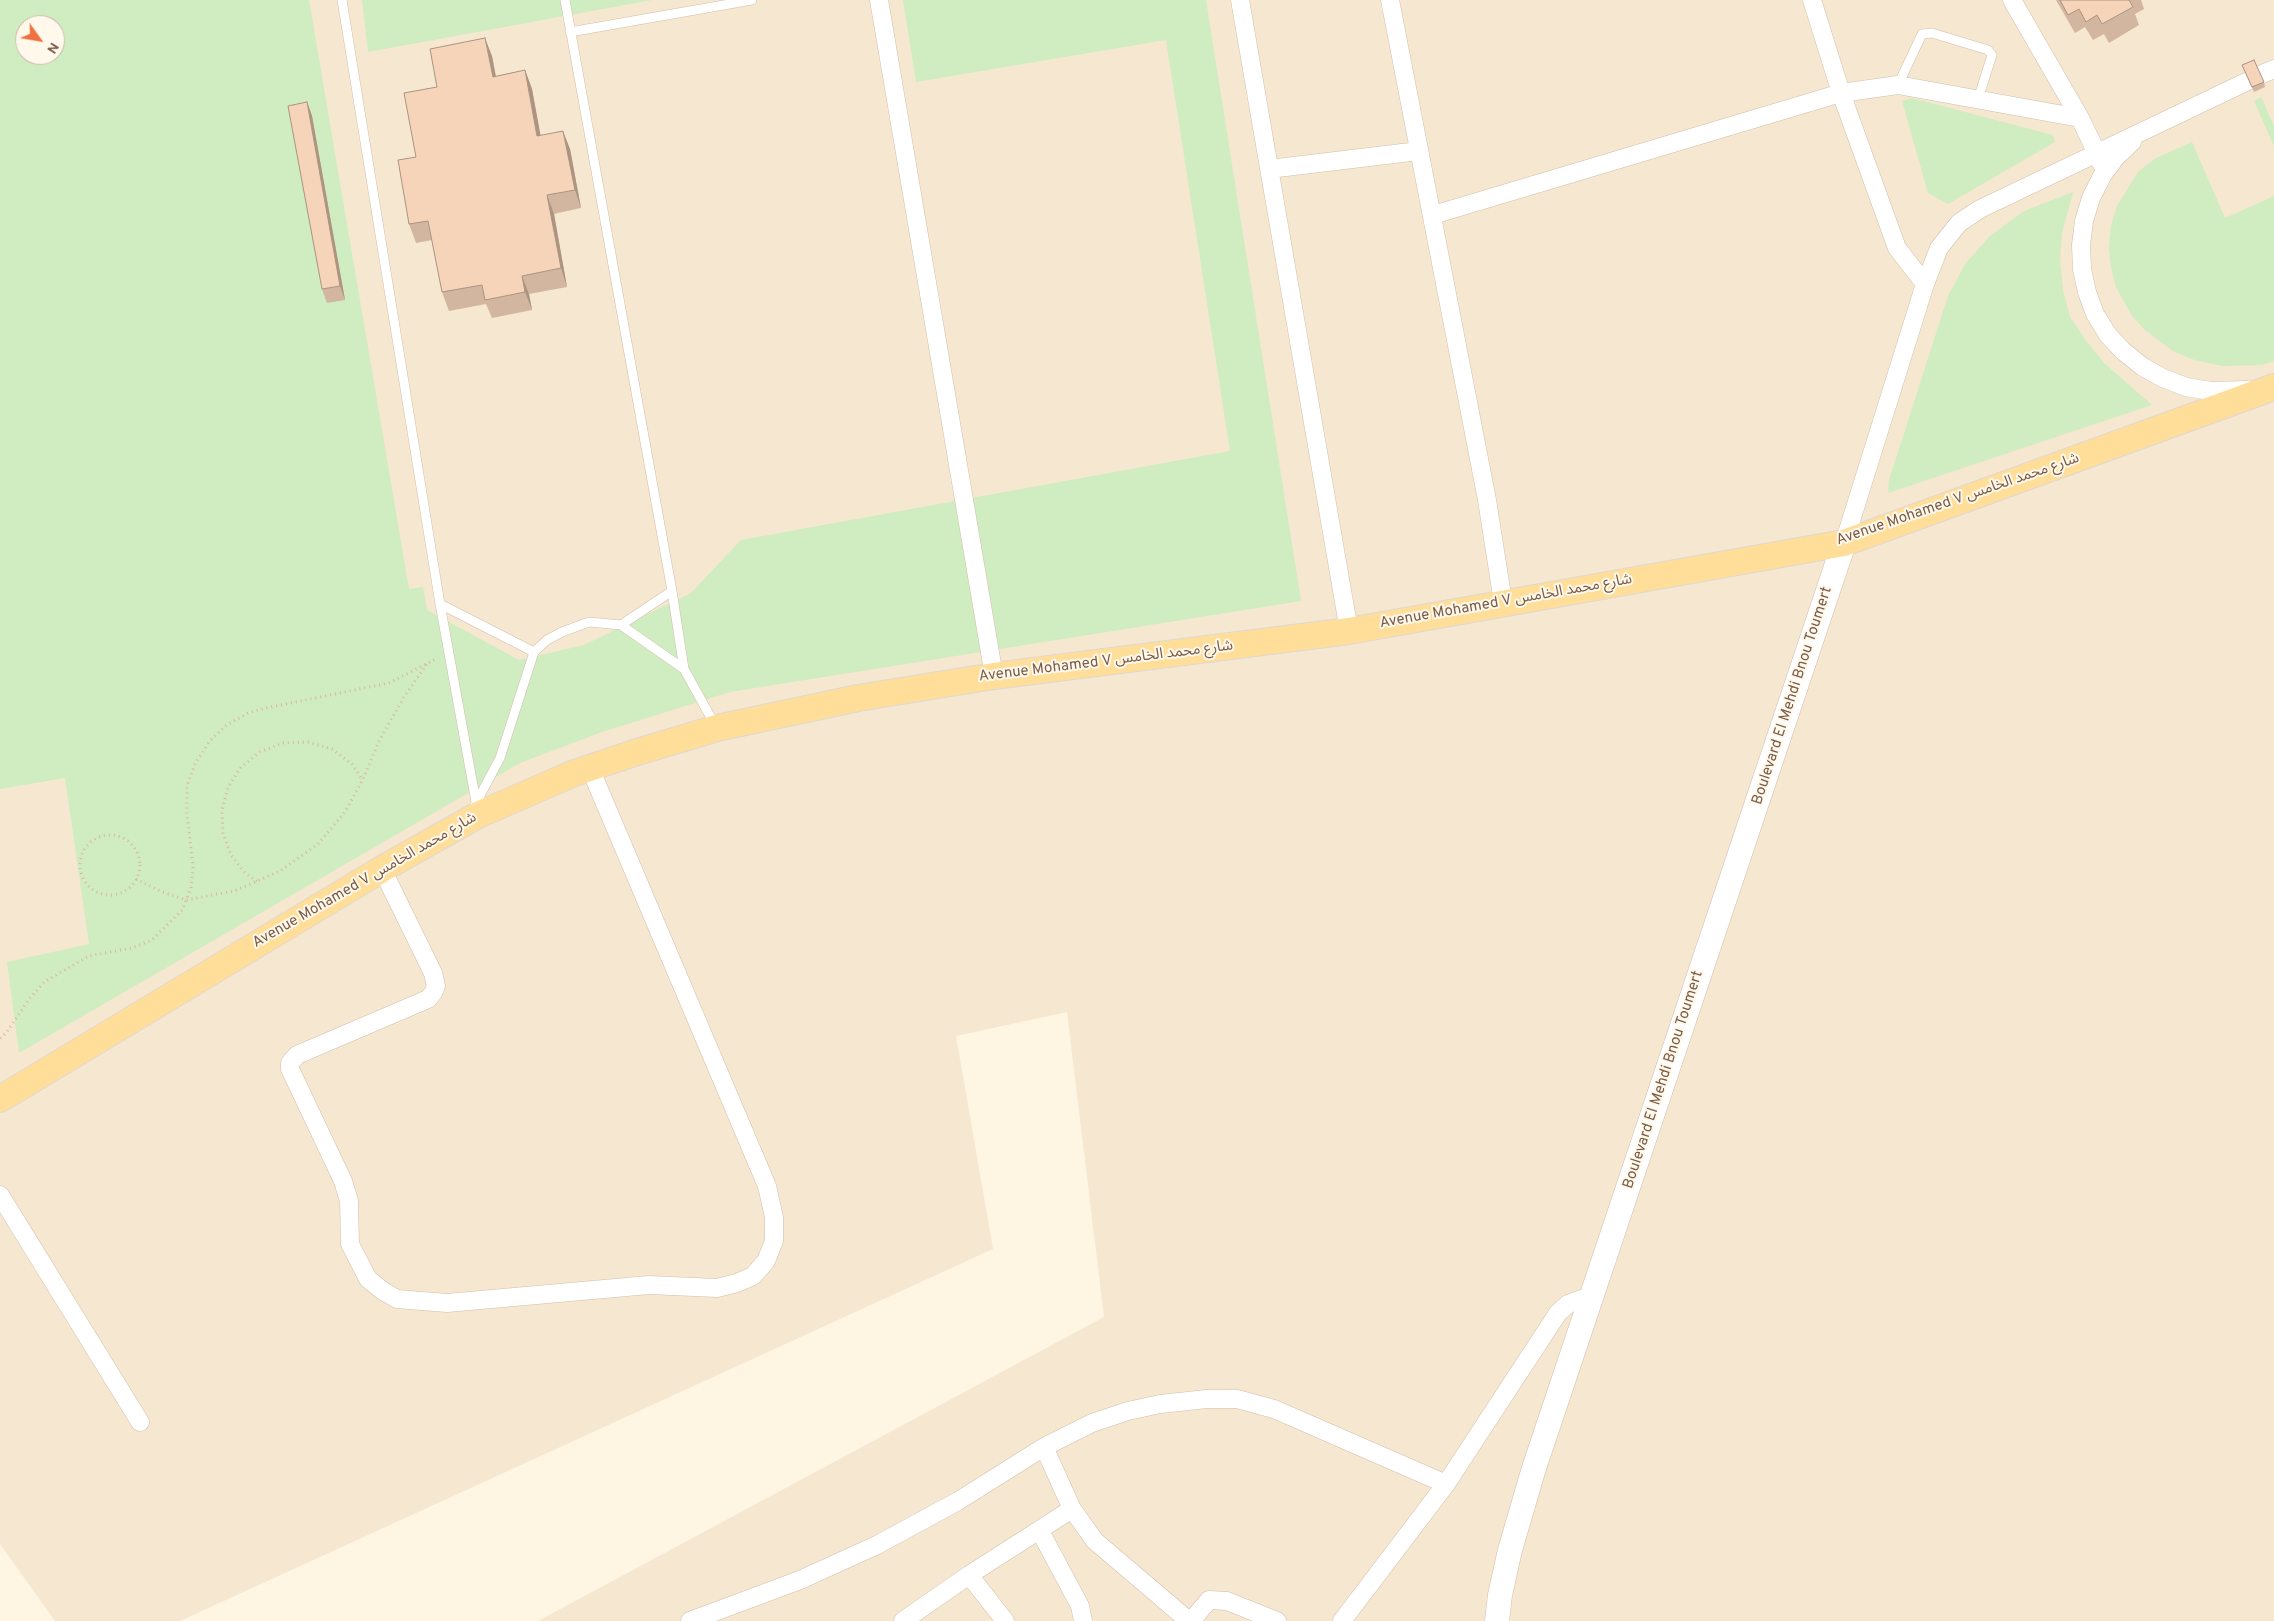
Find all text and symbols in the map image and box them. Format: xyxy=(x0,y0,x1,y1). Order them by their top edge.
north arrow xyxy=(15,15,65,65)
text: N xyxy=(42,39,62,56)
street label: Avenue Mohamed V شارع محمد الخامس xyxy=(1834,450,2082,550)
street label: Avenue Mohamed V شارع محمد الخامس xyxy=(1378,571,1634,633)
street label: Boulevard El Mehdi Bnou Toumert xyxy=(1749,585,1837,807)
street label: Avenue Mohamed V شارع محمد الخامس xyxy=(978,637,1234,687)
street label: Avenue Mohamed V شارع محمد الخامس xyxy=(250,809,480,953)
street label: Boulevard El Mehdi Bnou Toumert xyxy=(1620,969,1708,1191)

